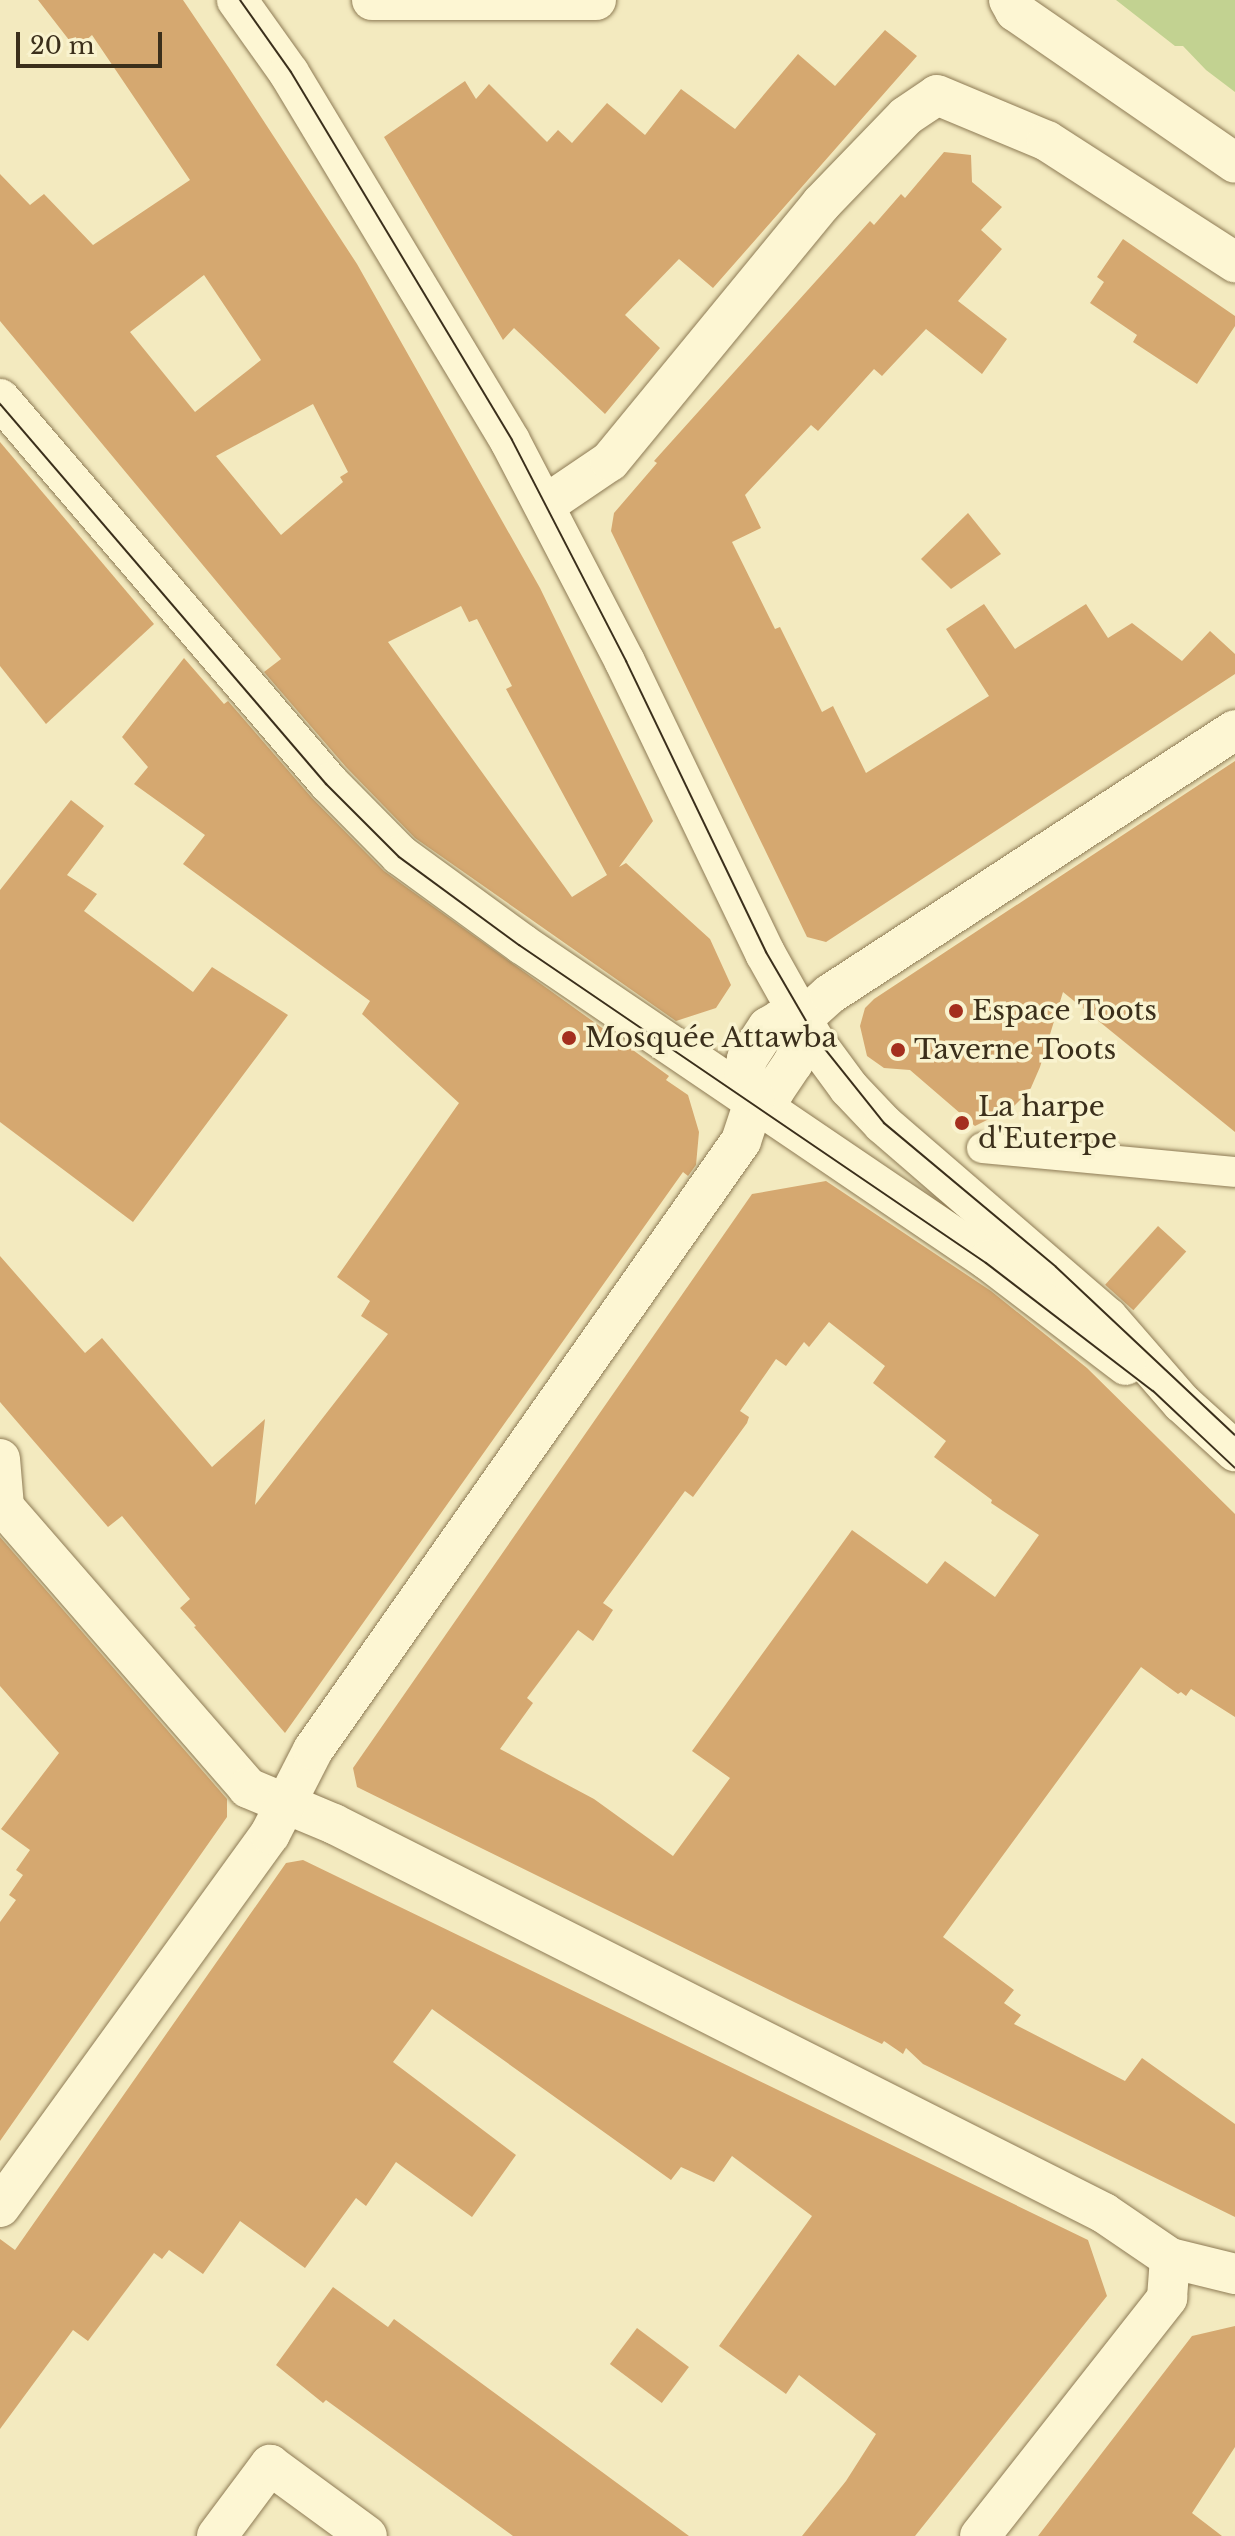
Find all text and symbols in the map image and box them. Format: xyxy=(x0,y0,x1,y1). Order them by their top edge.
scale bar xyxy=(20,16,166,66)
text: 20 m xyxy=(30,31,95,60)
place label: Espace Toots xyxy=(972,994,1158,1028)
marker: Espace Toots xyxy=(947,1002,965,1020)
place label: Mosquée Attawba xyxy=(585,1021,838,1055)
marker: Mosquée Attawba xyxy=(560,1029,578,1047)
place label: Taverne Toots xyxy=(914,1033,1117,1067)
marker: Taverne Toots xyxy=(889,1041,907,1059)
place label: La harpe d'Euterpe xyxy=(978,1090,1117,1156)
marker: La harpe d'Euterpe xyxy=(953,1114,971,1132)

